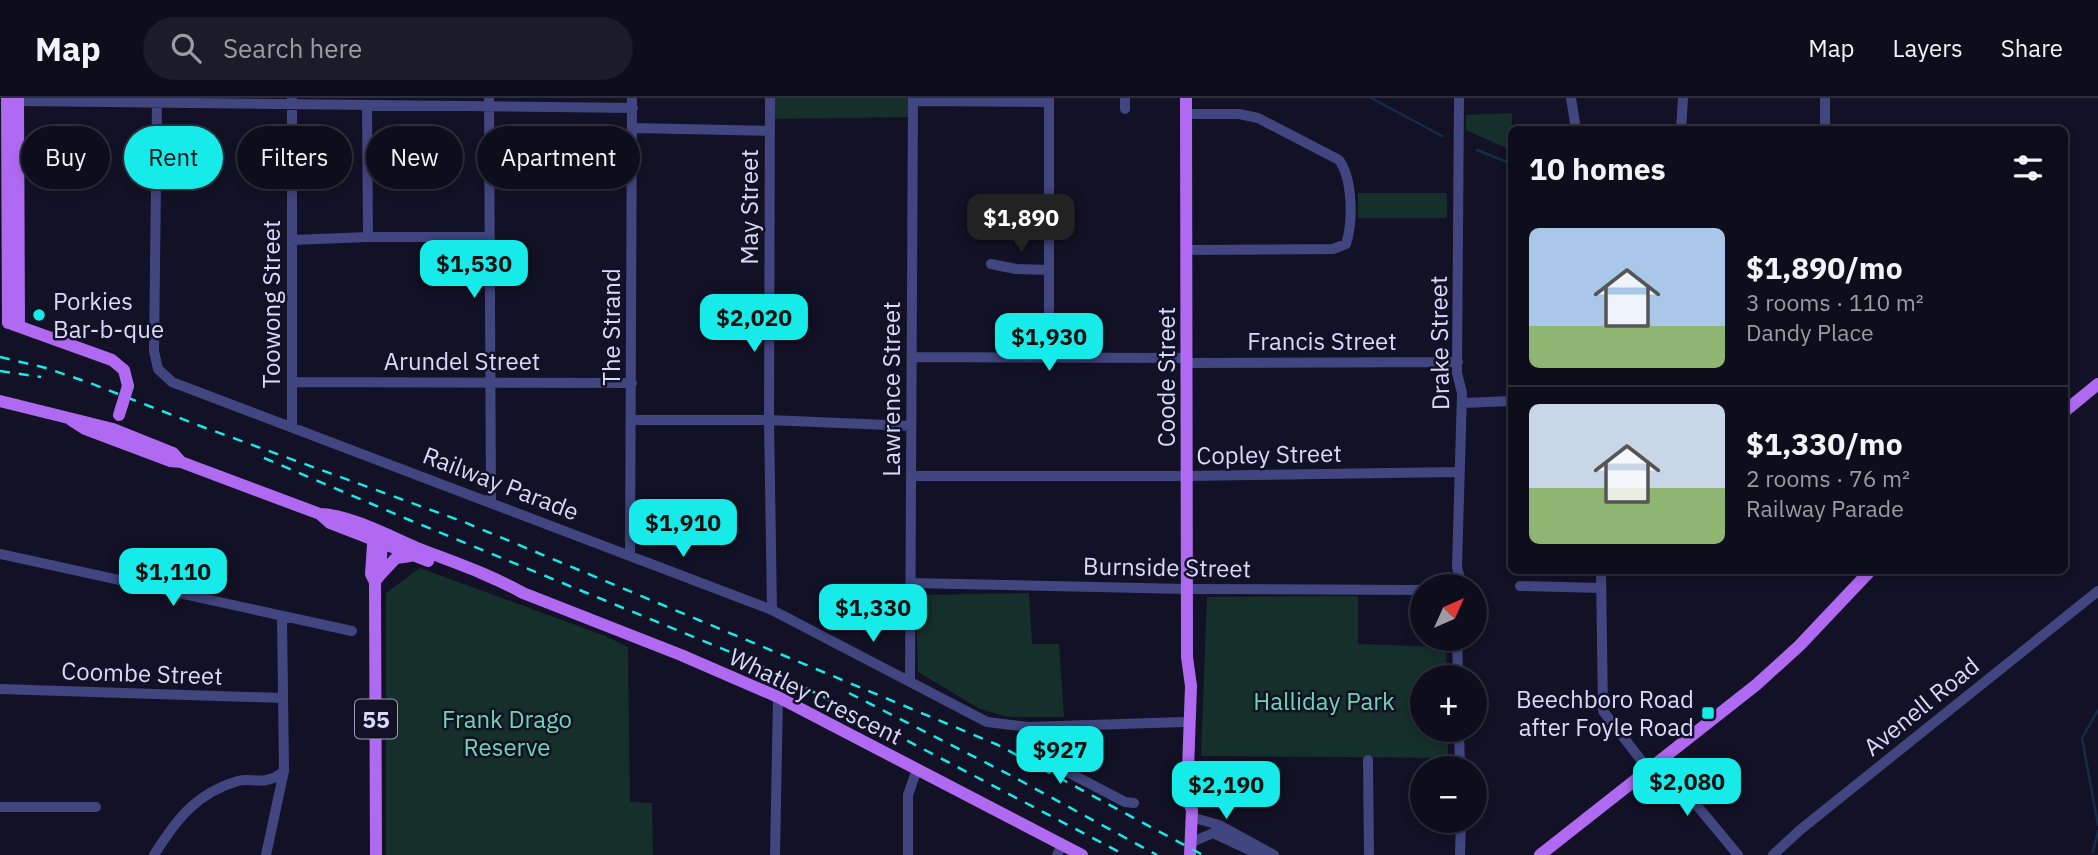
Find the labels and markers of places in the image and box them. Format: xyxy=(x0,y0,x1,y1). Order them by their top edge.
pin: $1,890 xyxy=(964,194,1078,254)
pin: $1,530 xyxy=(417,240,531,300)
place label: Porkies Bar-b-que xyxy=(53,285,164,345)
pin: $2,020 xyxy=(697,294,811,354)
marker: Porkies Bar-b-que xyxy=(31,307,47,323)
pin: $1,930 xyxy=(992,314,1106,373)
pin: $1,910 xyxy=(626,500,740,559)
pin: $1,110 xyxy=(116,548,230,608)
pin: $1,330 xyxy=(816,584,930,644)
place label: Beechboro Road after Foyle Road xyxy=(1516,683,1694,743)
marker: Beechboro Road after Foyle Road xyxy=(1700,705,1716,721)
pin: $927 xyxy=(1019,726,1101,786)
pin: $2,080 xyxy=(1630,758,1744,818)
pin: $2,190 xyxy=(1169,762,1283,821)

